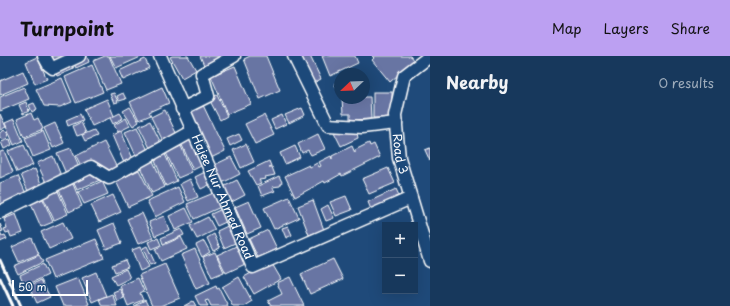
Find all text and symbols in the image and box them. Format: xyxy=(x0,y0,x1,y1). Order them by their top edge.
text: Turnpoint xyxy=(20,14,114,42)
text: Map xyxy=(552,18,582,39)
text: Layers xyxy=(604,18,649,39)
text: Share xyxy=(671,18,710,39)
north arrow xyxy=(334,68,370,104)
text: Nearby xyxy=(446,69,508,95)
text: 0 results xyxy=(659,73,714,92)
street label: Hajee Nur Ahmed Road xyxy=(188,131,259,262)
street label: Road 3 xyxy=(389,133,413,176)
map controls xyxy=(382,222,418,294)
button: + xyxy=(382,222,418,258)
button: − xyxy=(382,258,418,294)
scale bar xyxy=(12,278,88,297)
text: 50 m xyxy=(18,278,47,295)

